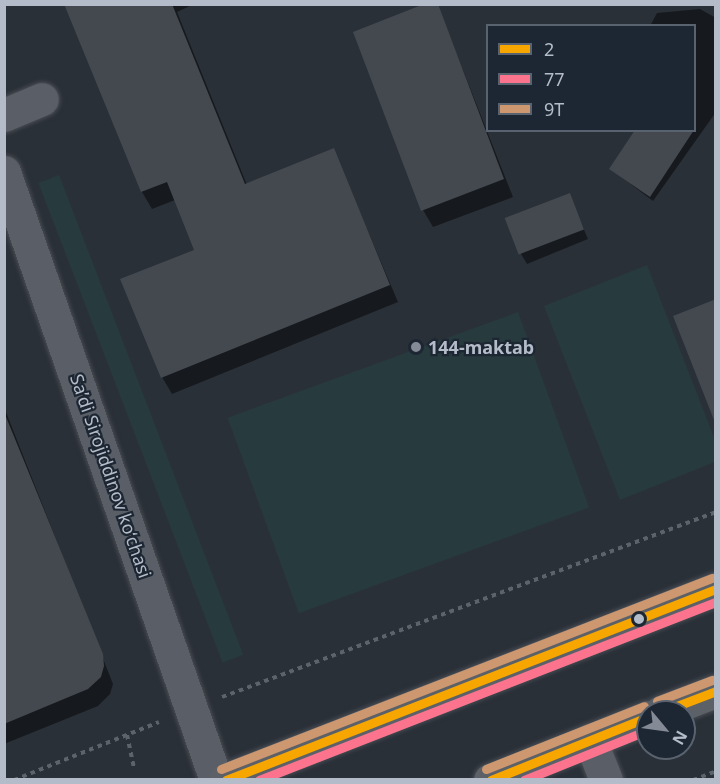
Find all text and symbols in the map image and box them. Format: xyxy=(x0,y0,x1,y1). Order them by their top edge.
legend xyxy=(486,24,696,132)
text: 2 xyxy=(544,37,554,61)
text: 77 xyxy=(544,67,565,91)
text: 9Т xyxy=(544,97,564,121)
place label: 144-maktab xyxy=(428,336,534,358)
marker: 144-maktab xyxy=(409,340,423,354)
street label: Saʼdi Sirojiddinov koʻchasi xyxy=(66,371,156,581)
unlabelled marker xyxy=(633,613,645,625)
north arrow xyxy=(636,700,696,760)
text: N xyxy=(667,727,693,749)

